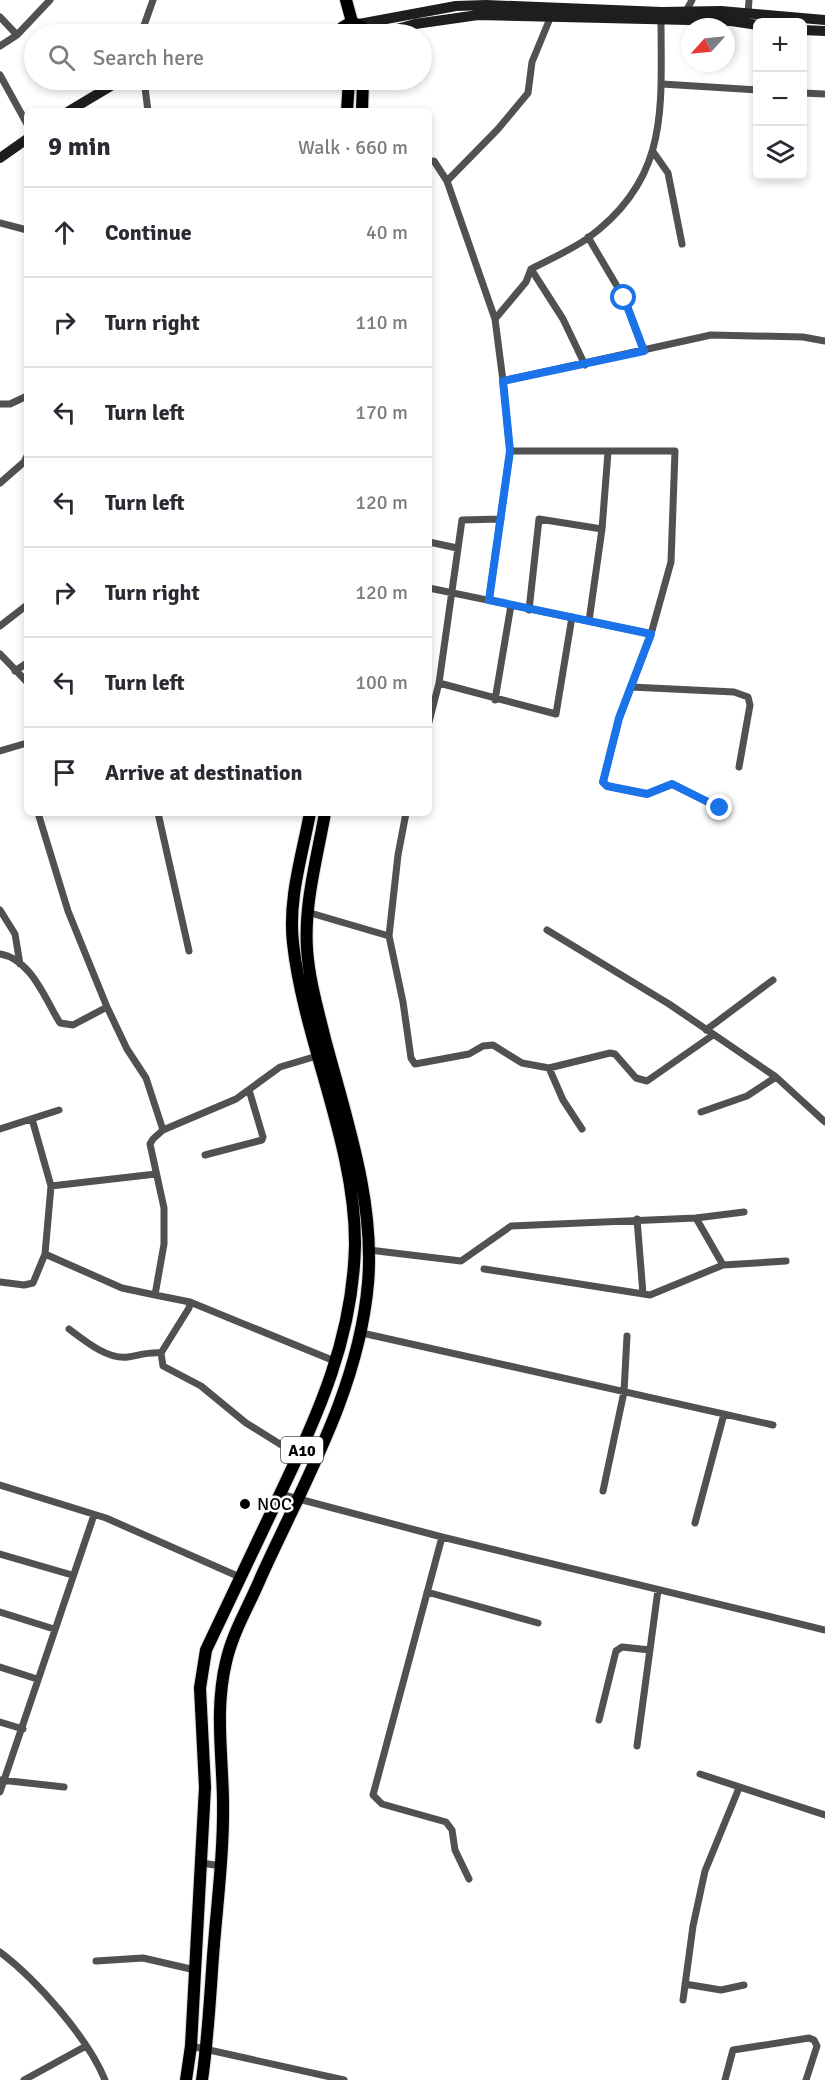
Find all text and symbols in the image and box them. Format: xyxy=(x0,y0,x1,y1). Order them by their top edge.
north arrow xyxy=(681,18,735,72)
map controls xyxy=(753,18,807,180)
button: + xyxy=(753,18,807,72)
search box xyxy=(24,24,432,90)
icon: search xyxy=(45,41,78,74)
text: Search here xyxy=(93,44,204,71)
button: − xyxy=(753,72,807,126)
button: layers xyxy=(753,126,807,180)
text: 9 min xyxy=(48,131,111,163)
text: Walk · 660 m xyxy=(298,135,408,160)
icon: ahead xyxy=(48,216,81,249)
text: Continue xyxy=(105,219,192,246)
text: 40 m xyxy=(366,220,408,245)
route start xyxy=(610,284,636,310)
icon: right xyxy=(48,306,81,339)
text: Turn right xyxy=(105,309,200,336)
text: 110 m xyxy=(355,310,408,335)
icon: left xyxy=(48,396,81,429)
text: Turn left xyxy=(105,399,185,426)
text: 170 m xyxy=(355,400,408,425)
icon: left xyxy=(48,486,81,519)
text: Turn left xyxy=(105,489,185,516)
text: 120 m xyxy=(355,490,408,515)
icon: right xyxy=(48,576,81,609)
text: Turn right xyxy=(105,579,200,606)
text: 120 m xyxy=(355,580,408,605)
icon: left xyxy=(48,666,81,699)
text: Turn left xyxy=(105,669,185,696)
text: 100 m xyxy=(355,670,408,695)
icon: arrive xyxy=(48,756,81,789)
text: Arrive at destination xyxy=(105,759,302,786)
route end xyxy=(706,794,732,820)
road number: A10 xyxy=(281,1437,323,1463)
place label: NOC xyxy=(257,1493,292,1515)
marker: NOC xyxy=(238,1497,252,1511)

